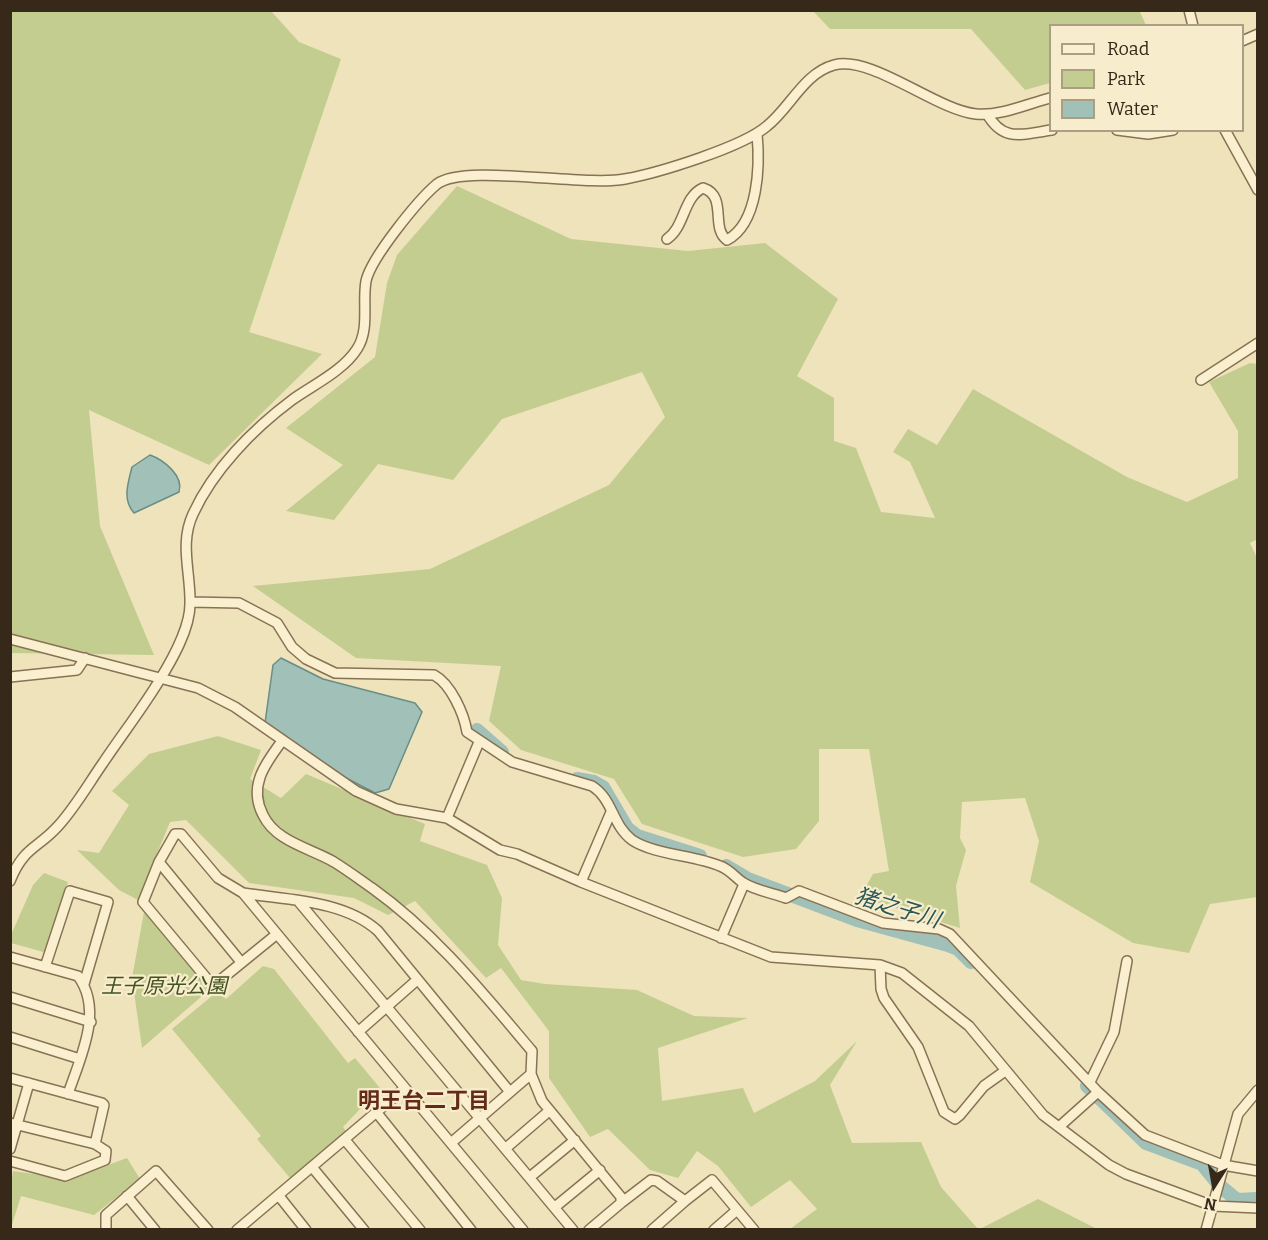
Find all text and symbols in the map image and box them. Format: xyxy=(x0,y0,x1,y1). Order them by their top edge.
legend xyxy=(1049,24,1244,132)
text: Road xyxy=(1107,38,1149,60)
text: Park xyxy=(1107,68,1145,90)
text: Water xyxy=(1107,98,1158,120)
water label: 猪之子川 xyxy=(851,884,943,934)
park label: 王子原光公園 xyxy=(101,974,227,1000)
district label: 明王台二丁目 xyxy=(358,1089,490,1115)
north arrow xyxy=(1184,1156,1244,1216)
text: N xyxy=(1203,1194,1218,1215)

